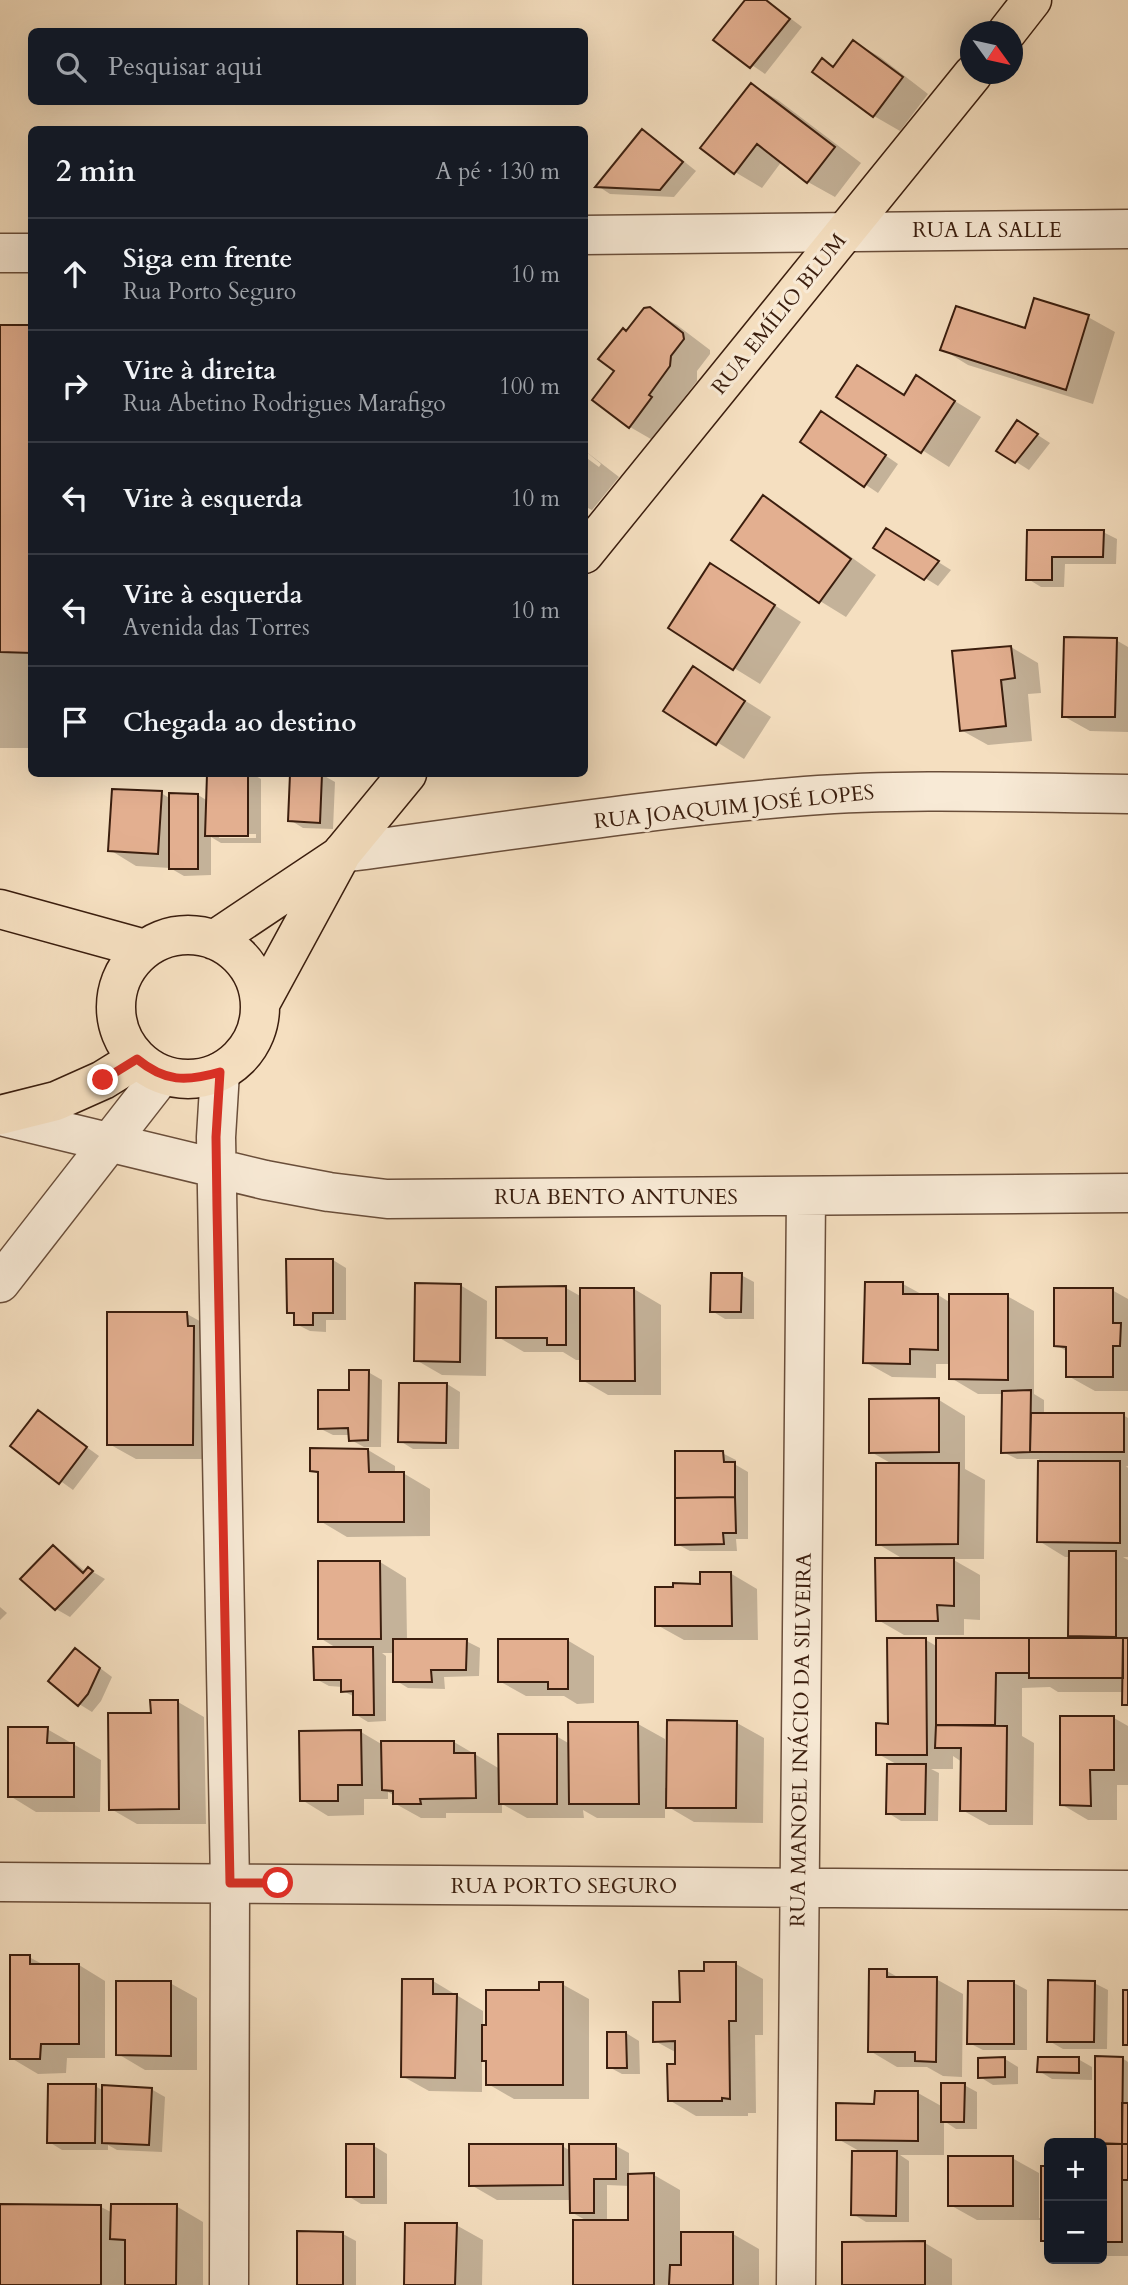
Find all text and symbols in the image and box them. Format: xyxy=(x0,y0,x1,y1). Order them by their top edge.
north arrow xyxy=(960,21,1023,84)
search box xyxy=(28,28,588,105)
icon: search xyxy=(52,48,90,86)
text: Pesquisar aqui xyxy=(108,49,263,84)
text: 2 min xyxy=(56,151,136,192)
text: A pé · 130 m xyxy=(436,156,560,187)
street label: RUA LA SALLE xyxy=(912,216,1062,245)
street label: RUA EMÍLIO BLUM xyxy=(705,227,853,401)
text: Siga em frente xyxy=(123,241,292,276)
icon: ahead xyxy=(56,255,94,293)
text: 10 m xyxy=(511,259,560,290)
text: Rua Porto Seguro xyxy=(123,276,296,307)
text: Vire à direita xyxy=(123,353,276,388)
icon: right xyxy=(56,367,94,405)
text: 100 m xyxy=(499,371,560,402)
text: Rua Abetino Rodrigues Marafigo xyxy=(123,388,446,419)
icon: left xyxy=(56,479,94,517)
text: Vire à esquerda xyxy=(123,481,303,516)
text: 10 m xyxy=(511,483,560,514)
text: Vire à esquerda xyxy=(123,577,303,612)
icon: left xyxy=(56,591,94,629)
text: 10 m xyxy=(511,595,560,626)
text: Avenida das Torres xyxy=(123,612,310,643)
icon: arrive xyxy=(56,703,94,741)
text: Chegada ao destino xyxy=(123,705,356,740)
street label: RUA JOAQUIM JOSÉ LOPES xyxy=(593,778,875,836)
route end xyxy=(87,1064,118,1095)
street label: RUA BENTO ANTUNES xyxy=(494,1183,738,1212)
street label: RUA MANOEL INÁCIO DA SILVEIRA xyxy=(783,1552,819,1927)
route start xyxy=(262,1867,293,1898)
street label: RUA PORTO SEGURO xyxy=(451,1872,677,1901)
map controls xyxy=(1044,2138,1107,2264)
button: + xyxy=(1044,2138,1107,2201)
button: − xyxy=(1044,2201,1107,2264)

